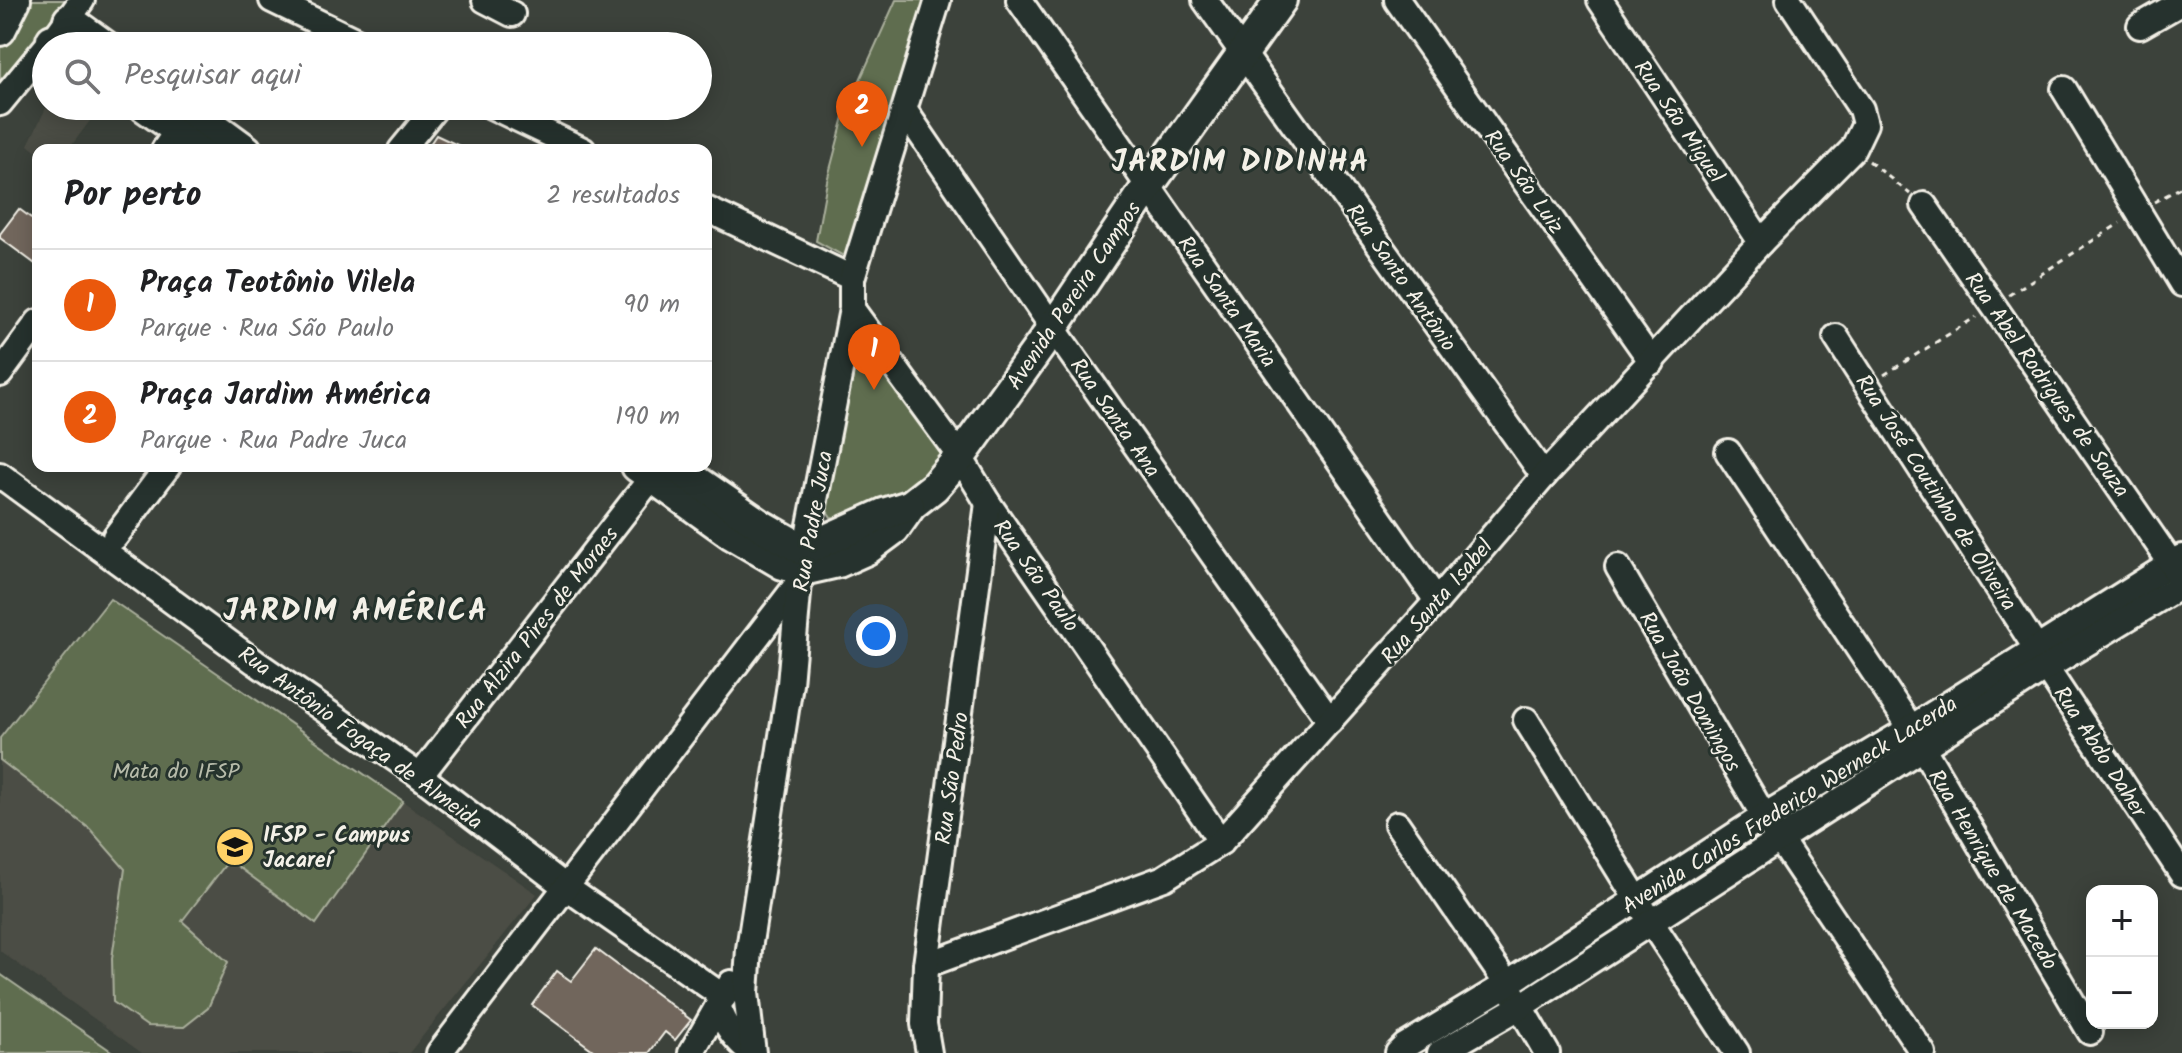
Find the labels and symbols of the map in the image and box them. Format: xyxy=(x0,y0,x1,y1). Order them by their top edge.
street label: Rua São Miguel xyxy=(1624,54,1733,192)
pin: 2 xyxy=(836,81,888,147)
street label: Rua São Luiz xyxy=(1474,123,1572,242)
district label: JARDIM DIDINHA xyxy=(1112,139,1370,187)
street label: Avenida Pereira Campos xyxy=(999,194,1152,398)
street label: Rua Santo Antônio xyxy=(1336,197,1464,360)
street label: Rua Santa Maria xyxy=(1167,229,1285,376)
street label: Rua Abel Rodrigues de Souza xyxy=(1954,265,2137,506)
pin: 1 xyxy=(848,324,900,390)
street label: Rua Santa Ana xyxy=(1060,351,1168,486)
street label: Rua José Coutinho de Oliveira xyxy=(1845,368,2025,619)
street label: Rua Padre Juca xyxy=(785,448,844,595)
street label: Rua São Paulo xyxy=(983,512,1087,640)
street label: Rua Alzira Pires de Moraes xyxy=(447,519,629,737)
street label: Rua Santa Isabel xyxy=(1373,531,1503,673)
district label: JARDIM AMÉRICA xyxy=(223,588,489,636)
street label: Rua João Domingos xyxy=(1629,605,1749,780)
your location xyxy=(856,616,896,656)
street label: Rua Antônio Fogaça de Almeida xyxy=(230,638,489,840)
street label: Rua Abdo Daher xyxy=(2043,680,2156,827)
street label: Avenida Carlos Frederico Werneck Lacerda xyxy=(1616,688,1965,924)
street label: Rua São Pedro xyxy=(927,710,980,847)
park label: Mata do IFSP xyxy=(112,755,241,790)
street label: Rua Henrique de Macedo xyxy=(1918,763,2066,978)
place label: IFSP - Campus Jacareí xyxy=(263,819,411,879)
school or university icon: IFSP - Campus Jacareí xyxy=(214,826,256,868)

